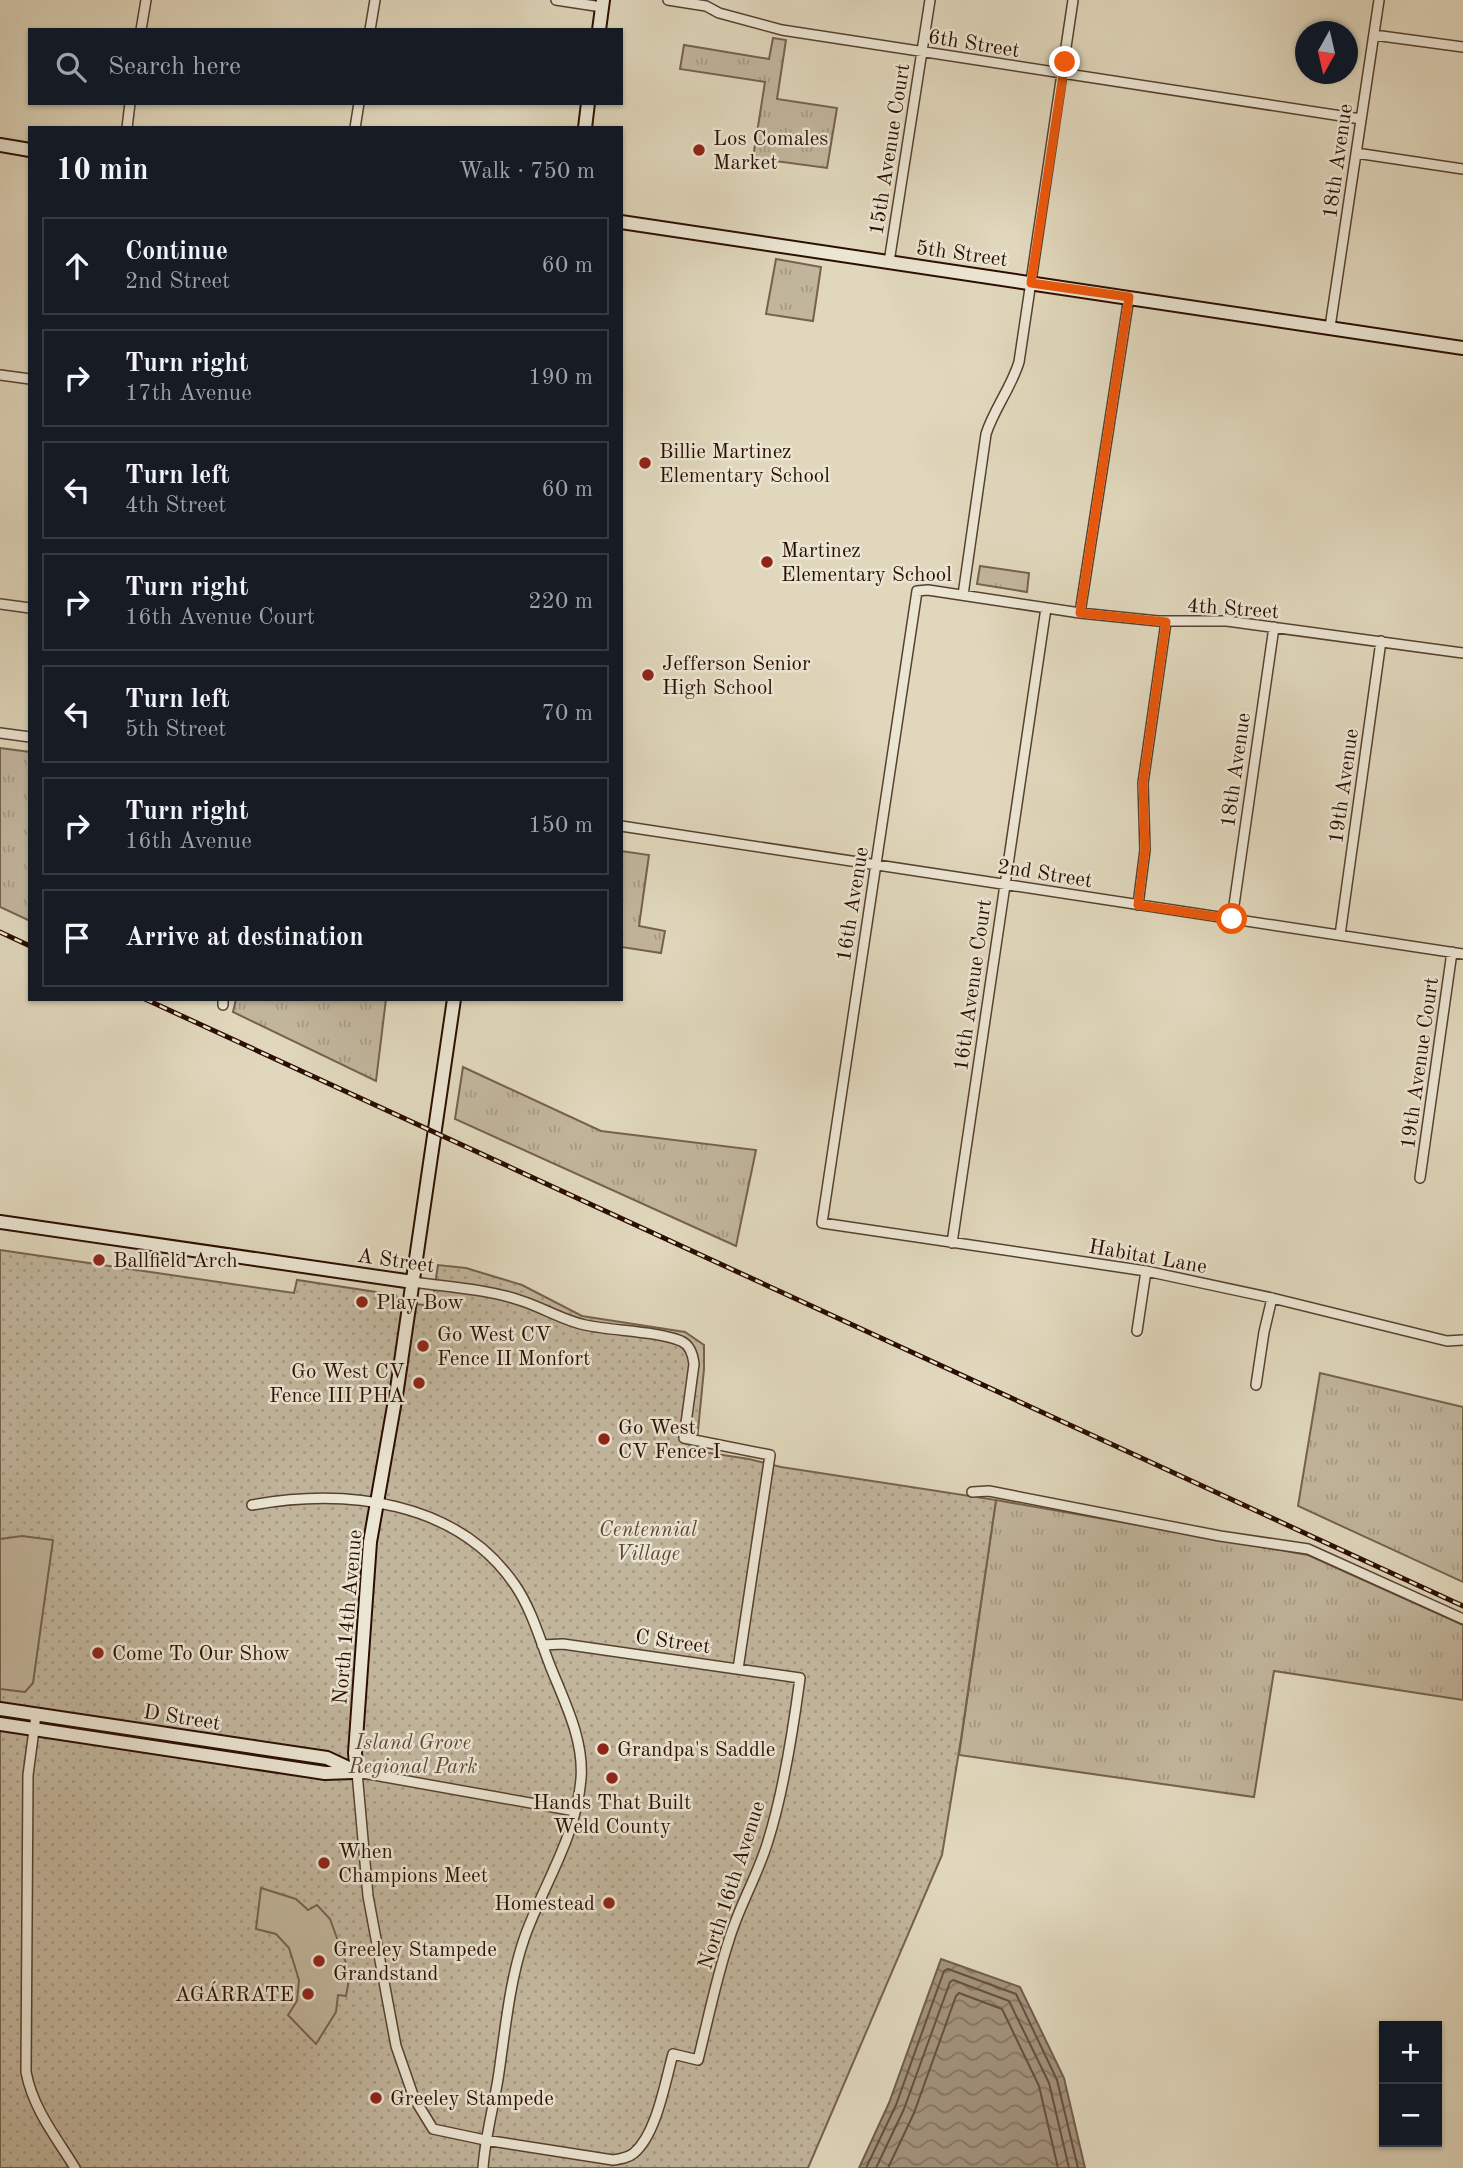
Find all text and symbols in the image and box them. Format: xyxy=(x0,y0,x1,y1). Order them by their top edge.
north arrow xyxy=(1295,21,1358,84)
street label: 6th Street xyxy=(926,27,1021,62)
search box xyxy=(28,28,623,105)
route end xyxy=(1049,46,1080,77)
icon: search xyxy=(52,48,90,86)
text: Search here xyxy=(108,54,241,80)
street label: 15th Avenue Court xyxy=(867,62,914,236)
street label: 18th Avenue xyxy=(1320,102,1357,220)
place label: Los Comales Market xyxy=(713,129,828,174)
marker: Los Comales Market xyxy=(691,142,707,158)
text: 10 min xyxy=(56,156,149,186)
text: Walk · 750 m xyxy=(459,160,595,183)
street label: 5th Street xyxy=(915,238,1009,271)
text: Continue xyxy=(125,239,228,265)
icon: ahead xyxy=(58,247,96,285)
text: 60 m xyxy=(542,254,593,277)
text: 2nd Street xyxy=(125,270,230,293)
text: Turn right xyxy=(125,351,248,377)
icon: right xyxy=(58,359,96,397)
text: 190 m xyxy=(528,366,593,389)
text: 17th Avenue xyxy=(125,382,252,405)
place label: Billie Martinez Elementary School xyxy=(659,442,830,487)
marker: Billie Martinez Elementary School xyxy=(637,455,653,471)
text: Turn left xyxy=(125,463,230,489)
icon: left xyxy=(58,471,96,509)
text: 60 m xyxy=(542,478,593,501)
text: 4th Street xyxy=(125,494,226,517)
place label: Martinez Elementary School xyxy=(781,541,952,586)
marker: Martinez Elementary School xyxy=(759,554,775,570)
text: Turn right xyxy=(125,575,248,601)
icon: right xyxy=(58,583,96,621)
text: 220 m xyxy=(528,590,593,613)
street label: 4th Street xyxy=(1186,596,1280,623)
text: 16th Avenue Court xyxy=(125,606,315,629)
place label: Jefferson Senior High School xyxy=(662,654,811,699)
marker: Jefferson Senior High School xyxy=(640,667,656,683)
text: Turn left xyxy=(125,687,230,713)
icon: left xyxy=(58,695,96,733)
text: 70 m xyxy=(542,702,593,725)
street label: 18th Avenue xyxy=(1218,711,1255,829)
text: 5th Street xyxy=(125,718,226,741)
street label: 19th Avenue xyxy=(1326,727,1363,845)
text: Turn right xyxy=(125,799,248,825)
icon: right xyxy=(58,807,96,845)
text: 150 m xyxy=(528,814,593,837)
text: 16th Avenue xyxy=(125,830,252,853)
street label: 16th Avenue xyxy=(834,845,873,963)
street label: 2nd Street xyxy=(996,857,1094,892)
street label: 16th Avenue Court xyxy=(951,898,996,1072)
route start xyxy=(1216,903,1247,934)
icon: arrive xyxy=(58,919,96,957)
text: Arrive at destination xyxy=(125,925,364,951)
street label: 19th Avenue Court xyxy=(1398,976,1443,1150)
street label: Habitat Lane xyxy=(1087,1237,1209,1278)
street label: A Street xyxy=(356,1246,436,1277)
place label: Ballfield Arch xyxy=(113,1251,238,1272)
marker: Ballfield Arch xyxy=(91,1252,107,1268)
place label: Play Bow xyxy=(376,1293,464,1314)
marker: Play Bow xyxy=(354,1294,370,1310)
place label: Go West CV Fence II Monfort xyxy=(437,1325,590,1370)
marker: Go West CV Fence II Monfort xyxy=(415,1338,431,1354)
place label: Go West CV Fence III PHA xyxy=(269,1362,405,1407)
marker: Go West CV Fence III PHA xyxy=(411,1375,427,1391)
place label: Go West CV Fence I xyxy=(618,1418,721,1463)
marker: Go West CV Fence I xyxy=(596,1431,612,1447)
park label: Centennial Village xyxy=(599,1520,697,1565)
street label: North 14th Avenue xyxy=(330,1529,367,1705)
street label: C Street xyxy=(634,1627,712,1658)
place label: Come To Our Show xyxy=(112,1644,290,1665)
marker: Come To Our Show xyxy=(90,1645,106,1661)
street label: D Street xyxy=(142,1702,222,1735)
park label: Island Grove Regional Park xyxy=(347,1733,478,1778)
place label: Grandpa's Saddle xyxy=(617,1740,775,1761)
marker: Grandpa's Saddle xyxy=(595,1741,611,1757)
marker: Hands That Built Weld County xyxy=(604,1770,620,1786)
place label: Hands That Built Weld County xyxy=(533,1793,691,1838)
street label: North 16th Avenue xyxy=(695,1799,770,1972)
place label: When Champions Meet xyxy=(338,1842,488,1887)
marker: When Champions Meet xyxy=(316,1855,332,1871)
place label: Homestead xyxy=(494,1894,595,1915)
marker: Homestead xyxy=(601,1895,617,1911)
place label: Greeley Stampede Grandstand xyxy=(333,1940,497,1985)
marker: Greeley Stampede Grandstand xyxy=(311,1953,327,1969)
place label: AGÁRRATE xyxy=(175,1981,294,2006)
marker: AGÁRRATE xyxy=(300,1986,316,2002)
map controls xyxy=(1379,2021,1442,2147)
button: + xyxy=(1379,2021,1442,2084)
button: − xyxy=(1379,2084,1442,2147)
place label: Greeley Stampede xyxy=(390,2089,554,2110)
marker: Greeley Stampede xyxy=(368,2090,384,2106)

